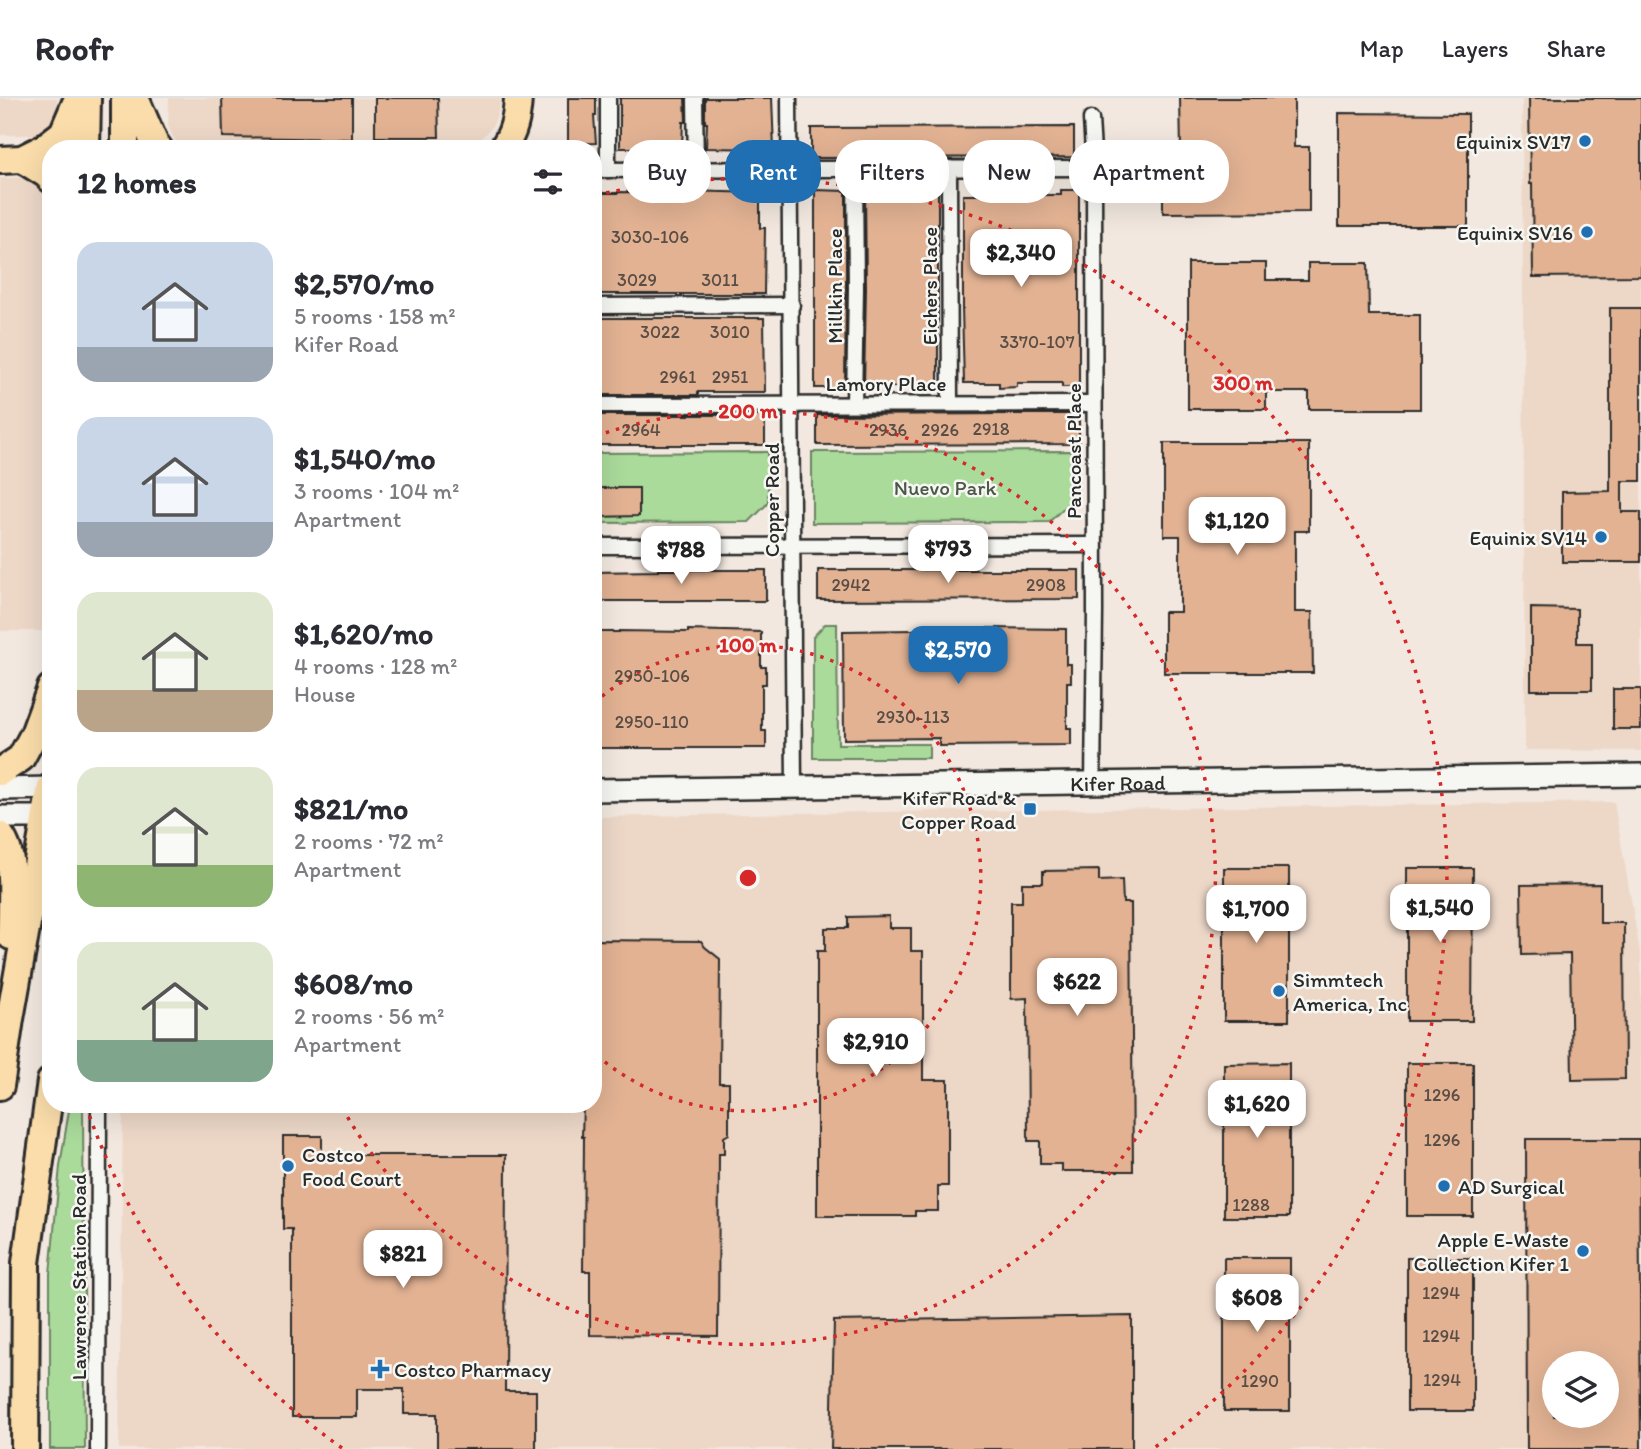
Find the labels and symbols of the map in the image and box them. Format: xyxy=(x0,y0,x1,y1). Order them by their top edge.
place label: Equinix SV17 xyxy=(1456,129,1571,154)
marker: Equinix SV17 xyxy=(1577,133,1593,149)
place label: Equinix SV16 xyxy=(1457,220,1573,245)
marker: Equinix SV16 xyxy=(1579,224,1595,240)
house number: 3030-106 xyxy=(611,226,689,248)
street label: Eichers Place xyxy=(917,227,942,345)
street label: Millkin Place xyxy=(822,228,847,344)
pin: $2,340 xyxy=(964,230,1078,289)
house number: 3029 xyxy=(617,269,657,291)
house number: 3011 xyxy=(701,269,739,291)
house number: 3022 xyxy=(640,321,680,343)
house number: 3010 xyxy=(710,321,750,343)
house number: 3370-107 xyxy=(999,331,1075,353)
house number: 2961 xyxy=(660,366,696,388)
house number: 2951 xyxy=(712,366,748,388)
text: 300 m xyxy=(1213,370,1273,395)
street label: Lamory Place xyxy=(826,371,946,396)
street label: Pancoast Place xyxy=(1061,383,1086,519)
text: 200 m xyxy=(718,398,778,423)
house number: 2918 xyxy=(972,418,1010,440)
house number: 2964 xyxy=(621,419,661,441)
house number: 2936 xyxy=(869,419,907,441)
house number: 2926 xyxy=(921,419,959,441)
street label: Copper Road xyxy=(759,442,784,557)
park label: Nuevo Park xyxy=(894,475,996,500)
pin: $1,120 xyxy=(1180,498,1294,557)
place label: Equinix SV14 xyxy=(1469,525,1587,550)
pin: $788 xyxy=(640,526,722,586)
pin: $793 xyxy=(907,526,989,585)
marker: Equinix SV14 xyxy=(1593,529,1609,545)
house number: 2942 xyxy=(831,574,871,596)
house number: 2908 xyxy=(1026,574,1066,596)
pin: $2,570 xyxy=(901,626,1015,686)
text: 100 m xyxy=(719,632,777,657)
house number: 2950-106 xyxy=(614,665,690,687)
house number: 2930-113 xyxy=(876,706,950,728)
house number: 2950-110 xyxy=(615,711,689,733)
street label: Kifer Road xyxy=(1070,769,1166,796)
place label: Kifer Road & Copper Road xyxy=(901,785,1016,834)
marker: Kifer Road & Copper Road xyxy=(1022,801,1038,817)
centre of rings xyxy=(736,866,760,890)
pin: $1,540 xyxy=(1383,884,1497,944)
pin: $1,700 xyxy=(1199,886,1313,945)
pin: $622 xyxy=(1036,958,1118,1018)
place label: Simmtech America, Inc xyxy=(1293,967,1407,1016)
marker: Simmtech America, Inc xyxy=(1271,983,1287,999)
pin: $2,910 xyxy=(819,1018,933,1078)
pin: $1,620 xyxy=(1200,1080,1314,1140)
house number: 1296 xyxy=(1424,1084,1460,1106)
house number: 1296 xyxy=(1424,1129,1460,1151)
place label: Costco Food Court xyxy=(302,1142,402,1191)
marker: Costco Food Court xyxy=(280,1158,296,1174)
street label: Lawrence Station Road xyxy=(66,1174,91,1380)
place label: AD Surgical xyxy=(1458,1174,1565,1199)
marker: AD Surgical xyxy=(1436,1178,1452,1194)
house number: 1288 xyxy=(1232,1194,1270,1216)
place label: Apple E-Waste Collection Kifer 1 xyxy=(1413,1227,1569,1276)
pin: $821 xyxy=(362,1230,444,1290)
marker: Apple E-Waste Collection Kifer 1 xyxy=(1575,1243,1591,1259)
pin: $608 xyxy=(1216,1274,1298,1334)
house number: 1294 xyxy=(1422,1282,1460,1304)
house number: 1294 xyxy=(1422,1325,1460,1347)
place label: Costco Pharmacy xyxy=(394,1357,551,1382)
marker: Costco Pharmacy xyxy=(372,1361,388,1377)
house number: 1294 xyxy=(1423,1369,1461,1391)
house number: 1290 xyxy=(1241,1370,1279,1392)

